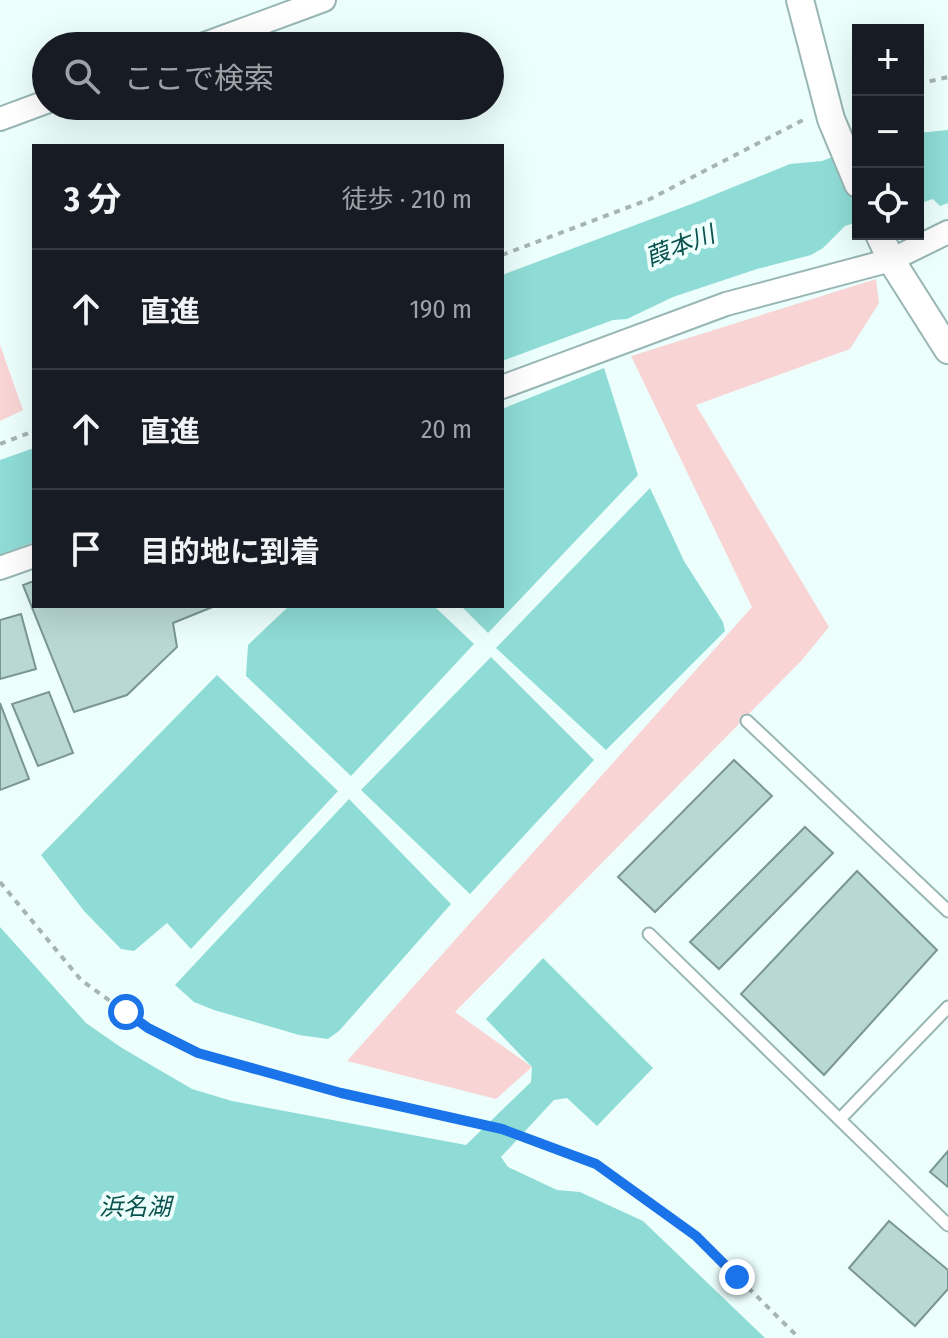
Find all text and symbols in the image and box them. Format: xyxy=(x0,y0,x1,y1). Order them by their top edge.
map controls xyxy=(852,24,924,240)
button: + xyxy=(852,24,924,96)
search box xyxy=(32,32,504,120)
icon: search xyxy=(60,54,104,98)
text: ここで検索 xyxy=(124,61,274,97)
button: − xyxy=(852,96,924,168)
button: locate xyxy=(852,168,924,240)
text: 3 分 xyxy=(64,179,121,220)
text: 徒歩 · 210 m xyxy=(342,184,472,215)
water label: 葭本川 xyxy=(641,219,721,272)
icon: ahead xyxy=(64,287,108,331)
text: 直進 xyxy=(140,294,200,330)
text: 190 m xyxy=(410,294,472,325)
icon: ahead xyxy=(64,407,108,451)
text: 直進 xyxy=(140,414,200,450)
text: 20 m xyxy=(421,414,472,445)
icon: arrive xyxy=(64,527,108,571)
text: 目的地に到着 xyxy=(140,534,320,570)
route start xyxy=(108,994,144,1030)
water label: 浜名湖 xyxy=(99,1193,175,1221)
route end xyxy=(719,1259,755,1295)

